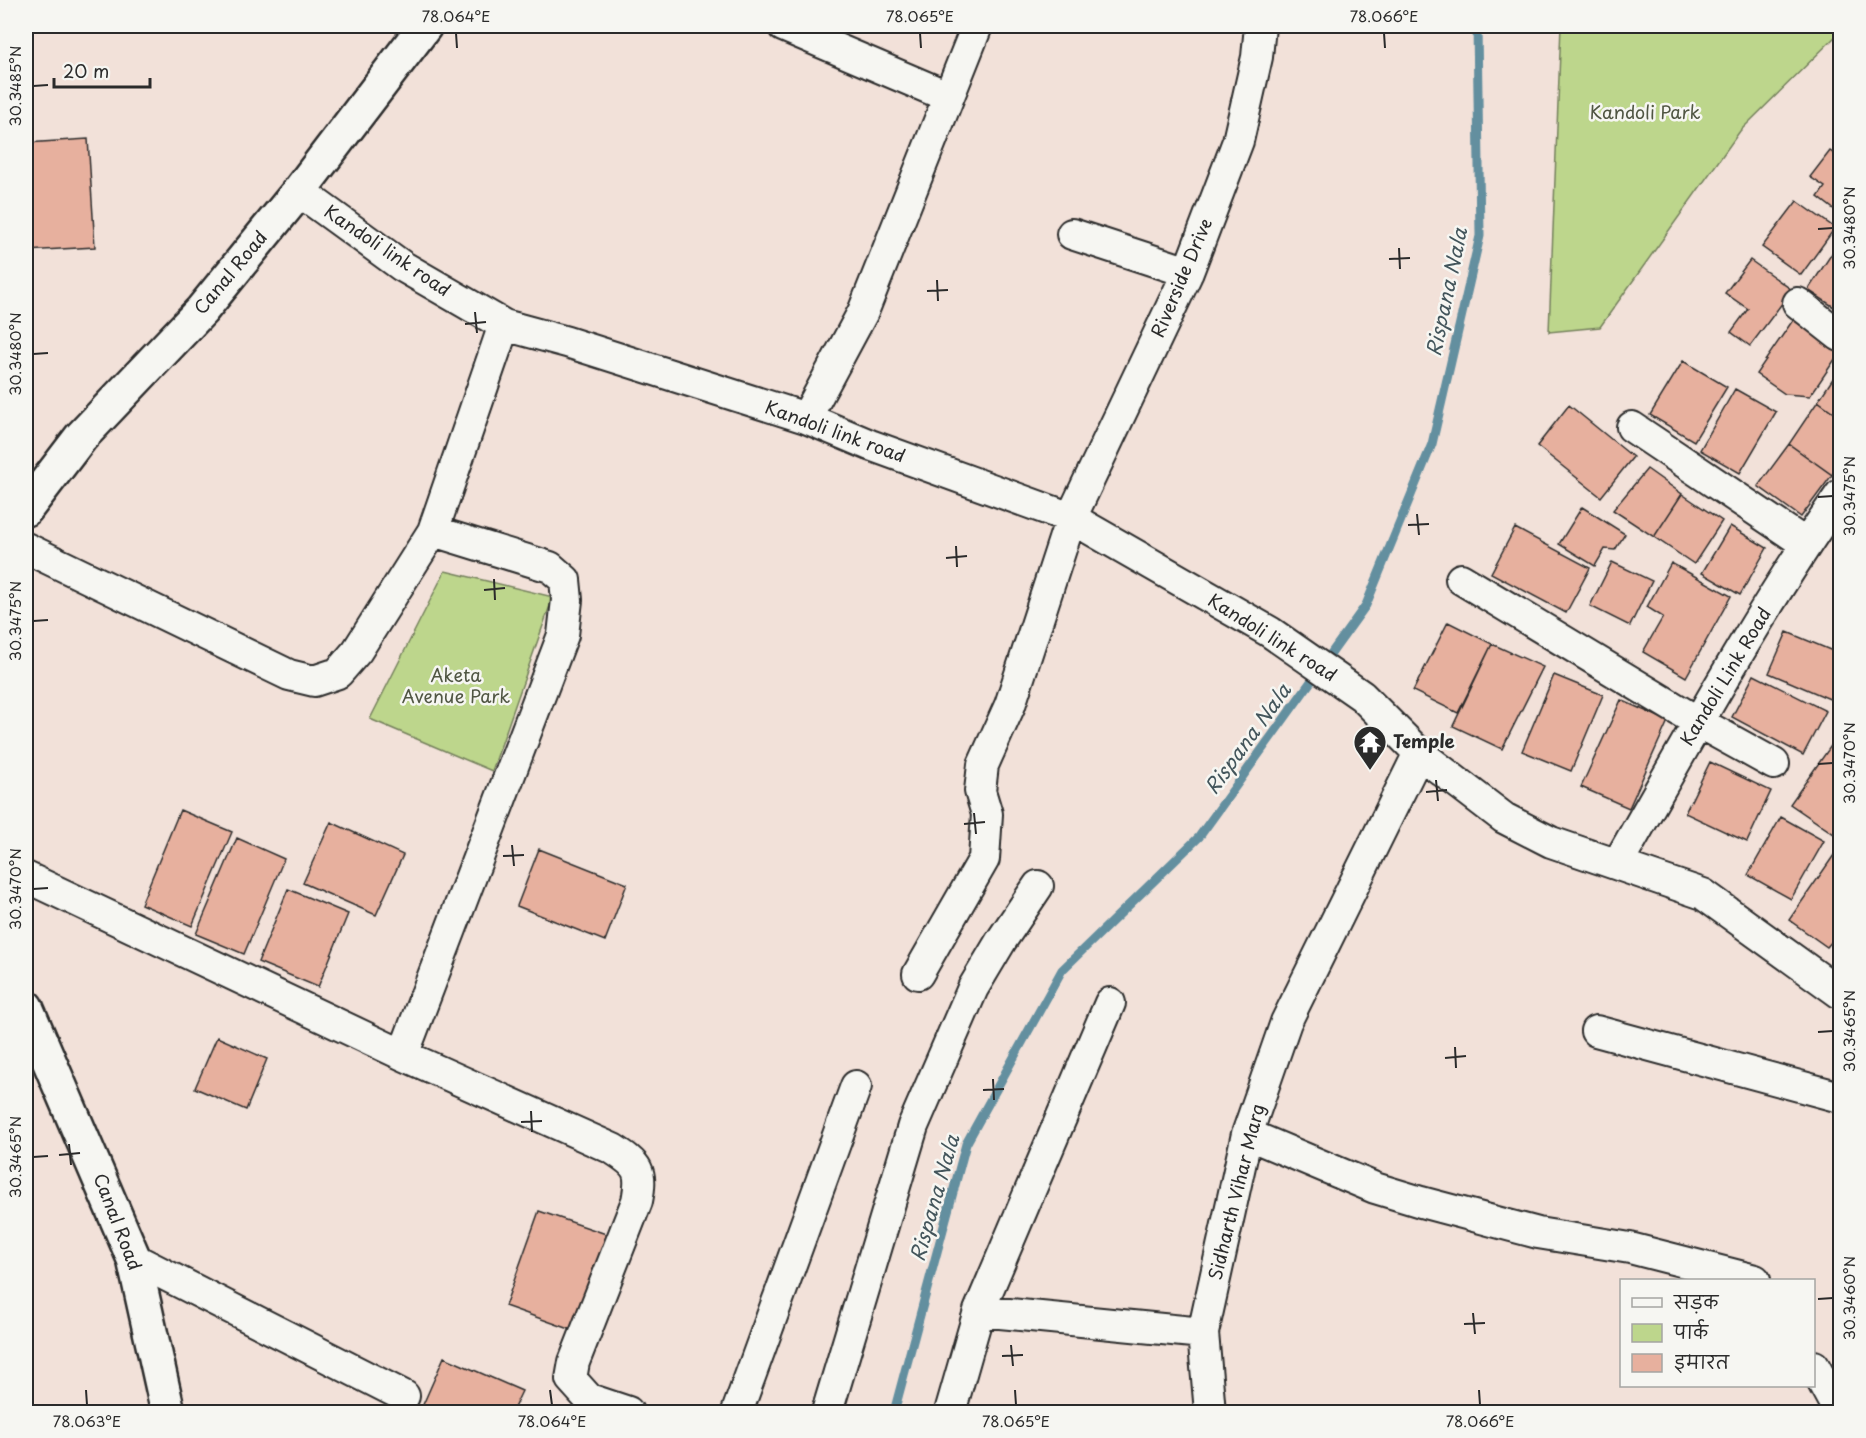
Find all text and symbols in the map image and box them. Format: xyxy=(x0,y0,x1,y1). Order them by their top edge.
text: 78.064°E xyxy=(422,4,490,27)
text: 78.065°E xyxy=(886,4,954,27)
text: 78.066°E xyxy=(1350,4,1418,27)
text: 30.3485°N xyxy=(3,46,26,126)
scale bar xyxy=(54,51,150,89)
text: 20 m xyxy=(63,57,109,84)
park label: Kandoli Park xyxy=(1590,98,1700,125)
text: 30.3480°N xyxy=(1837,186,1860,270)
street label: Kandoli link road xyxy=(319,197,457,302)
street label: Riverside Drive xyxy=(1143,213,1218,341)
street label: Canal Road xyxy=(187,224,273,320)
water label: Rispana Nala xyxy=(1418,224,1475,359)
text: 30.3480°N xyxy=(3,312,26,396)
street label: Kandoli link road xyxy=(762,393,910,469)
text: 30.3475°N xyxy=(1837,456,1860,536)
text: 30.3475°N xyxy=(3,581,26,661)
street label: Kandoli link road xyxy=(1203,586,1343,687)
street label: Kandoli Link Road xyxy=(1673,602,1777,751)
park label: Aketa Avenue Park xyxy=(402,661,510,709)
water label: Rispana Nala xyxy=(1197,676,1298,800)
text: 30.3470°N xyxy=(1837,722,1860,804)
temple icon: Temple xyxy=(1352,724,1388,771)
place label: Temple xyxy=(1393,727,1455,754)
text: 30.3470°N xyxy=(3,848,26,930)
text: 30.3465°N xyxy=(1837,990,1860,1072)
street label: Sidharth Vihar Marg xyxy=(1201,1101,1270,1283)
text: 30.3465°N xyxy=(3,1116,26,1198)
water label: Rispana Nala xyxy=(902,1130,967,1264)
street label: Canal Road xyxy=(88,1169,149,1274)
text: 30.3460°N xyxy=(1837,1256,1860,1340)
legend xyxy=(1620,1279,1815,1387)
text: सड़क xyxy=(1673,1288,1719,1315)
text: पार्क xyxy=(1673,1318,1709,1345)
text: इमारत xyxy=(1674,1348,1730,1375)
text: 78.063°E xyxy=(53,1409,121,1432)
text: 78.064°E xyxy=(518,1409,586,1432)
text: 78.065°E xyxy=(982,1409,1050,1432)
text: 78.066°E xyxy=(1446,1409,1514,1432)

